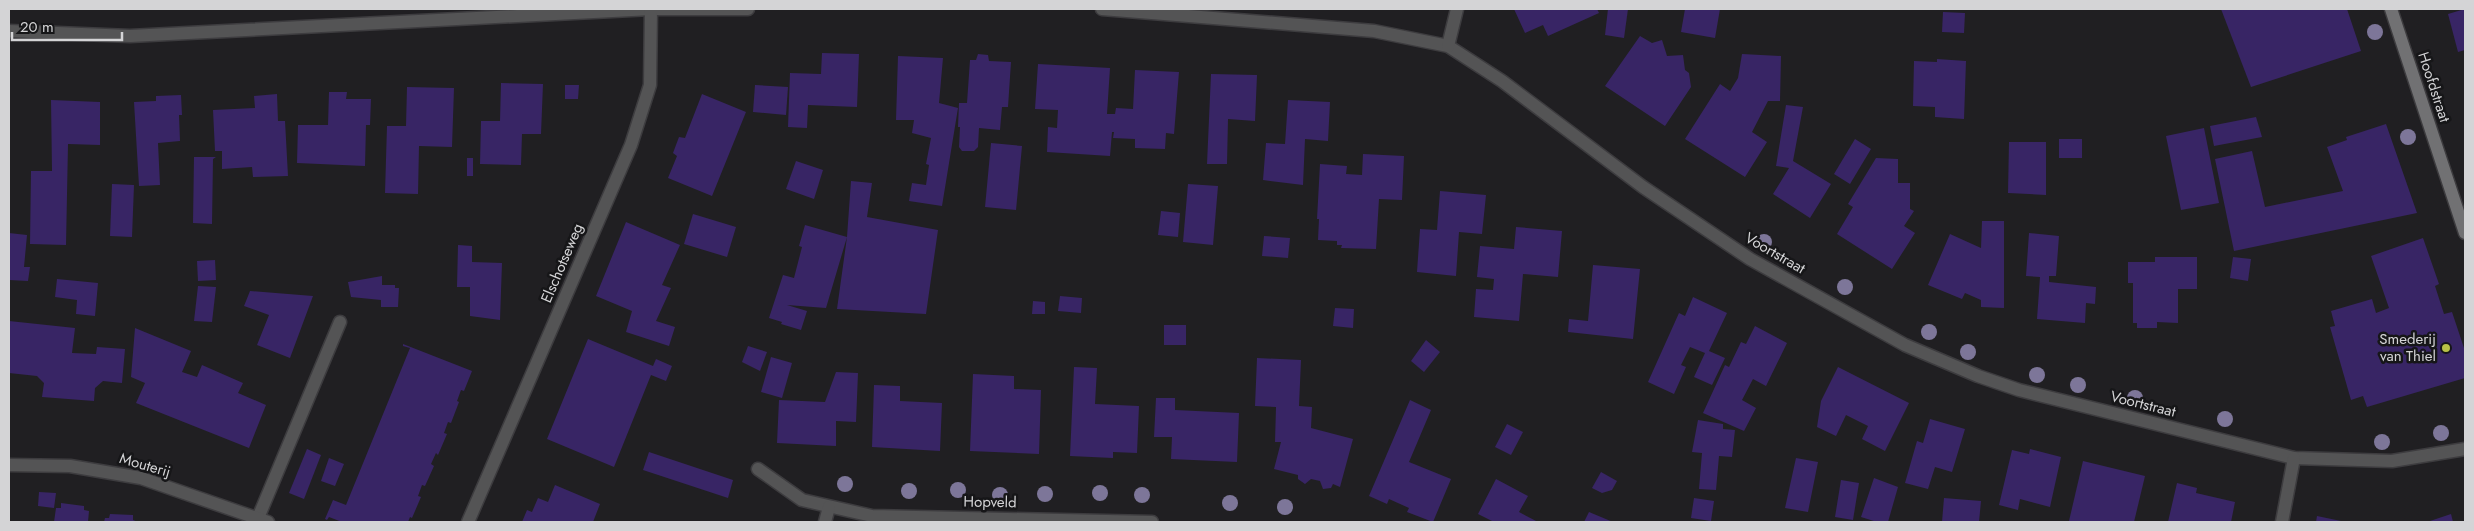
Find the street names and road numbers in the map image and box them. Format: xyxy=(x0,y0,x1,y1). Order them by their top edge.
street label: Hoofdstraat xyxy=(2412,49,2456,125)
street label: Elschotseweg xyxy=(535,220,589,306)
street label: Voortstraat xyxy=(1741,227,1810,279)
street label: Voortstraat xyxy=(2108,385,2178,423)
street label: Mouterij xyxy=(117,447,173,483)
street label: Hopveld xyxy=(963,491,1017,513)

